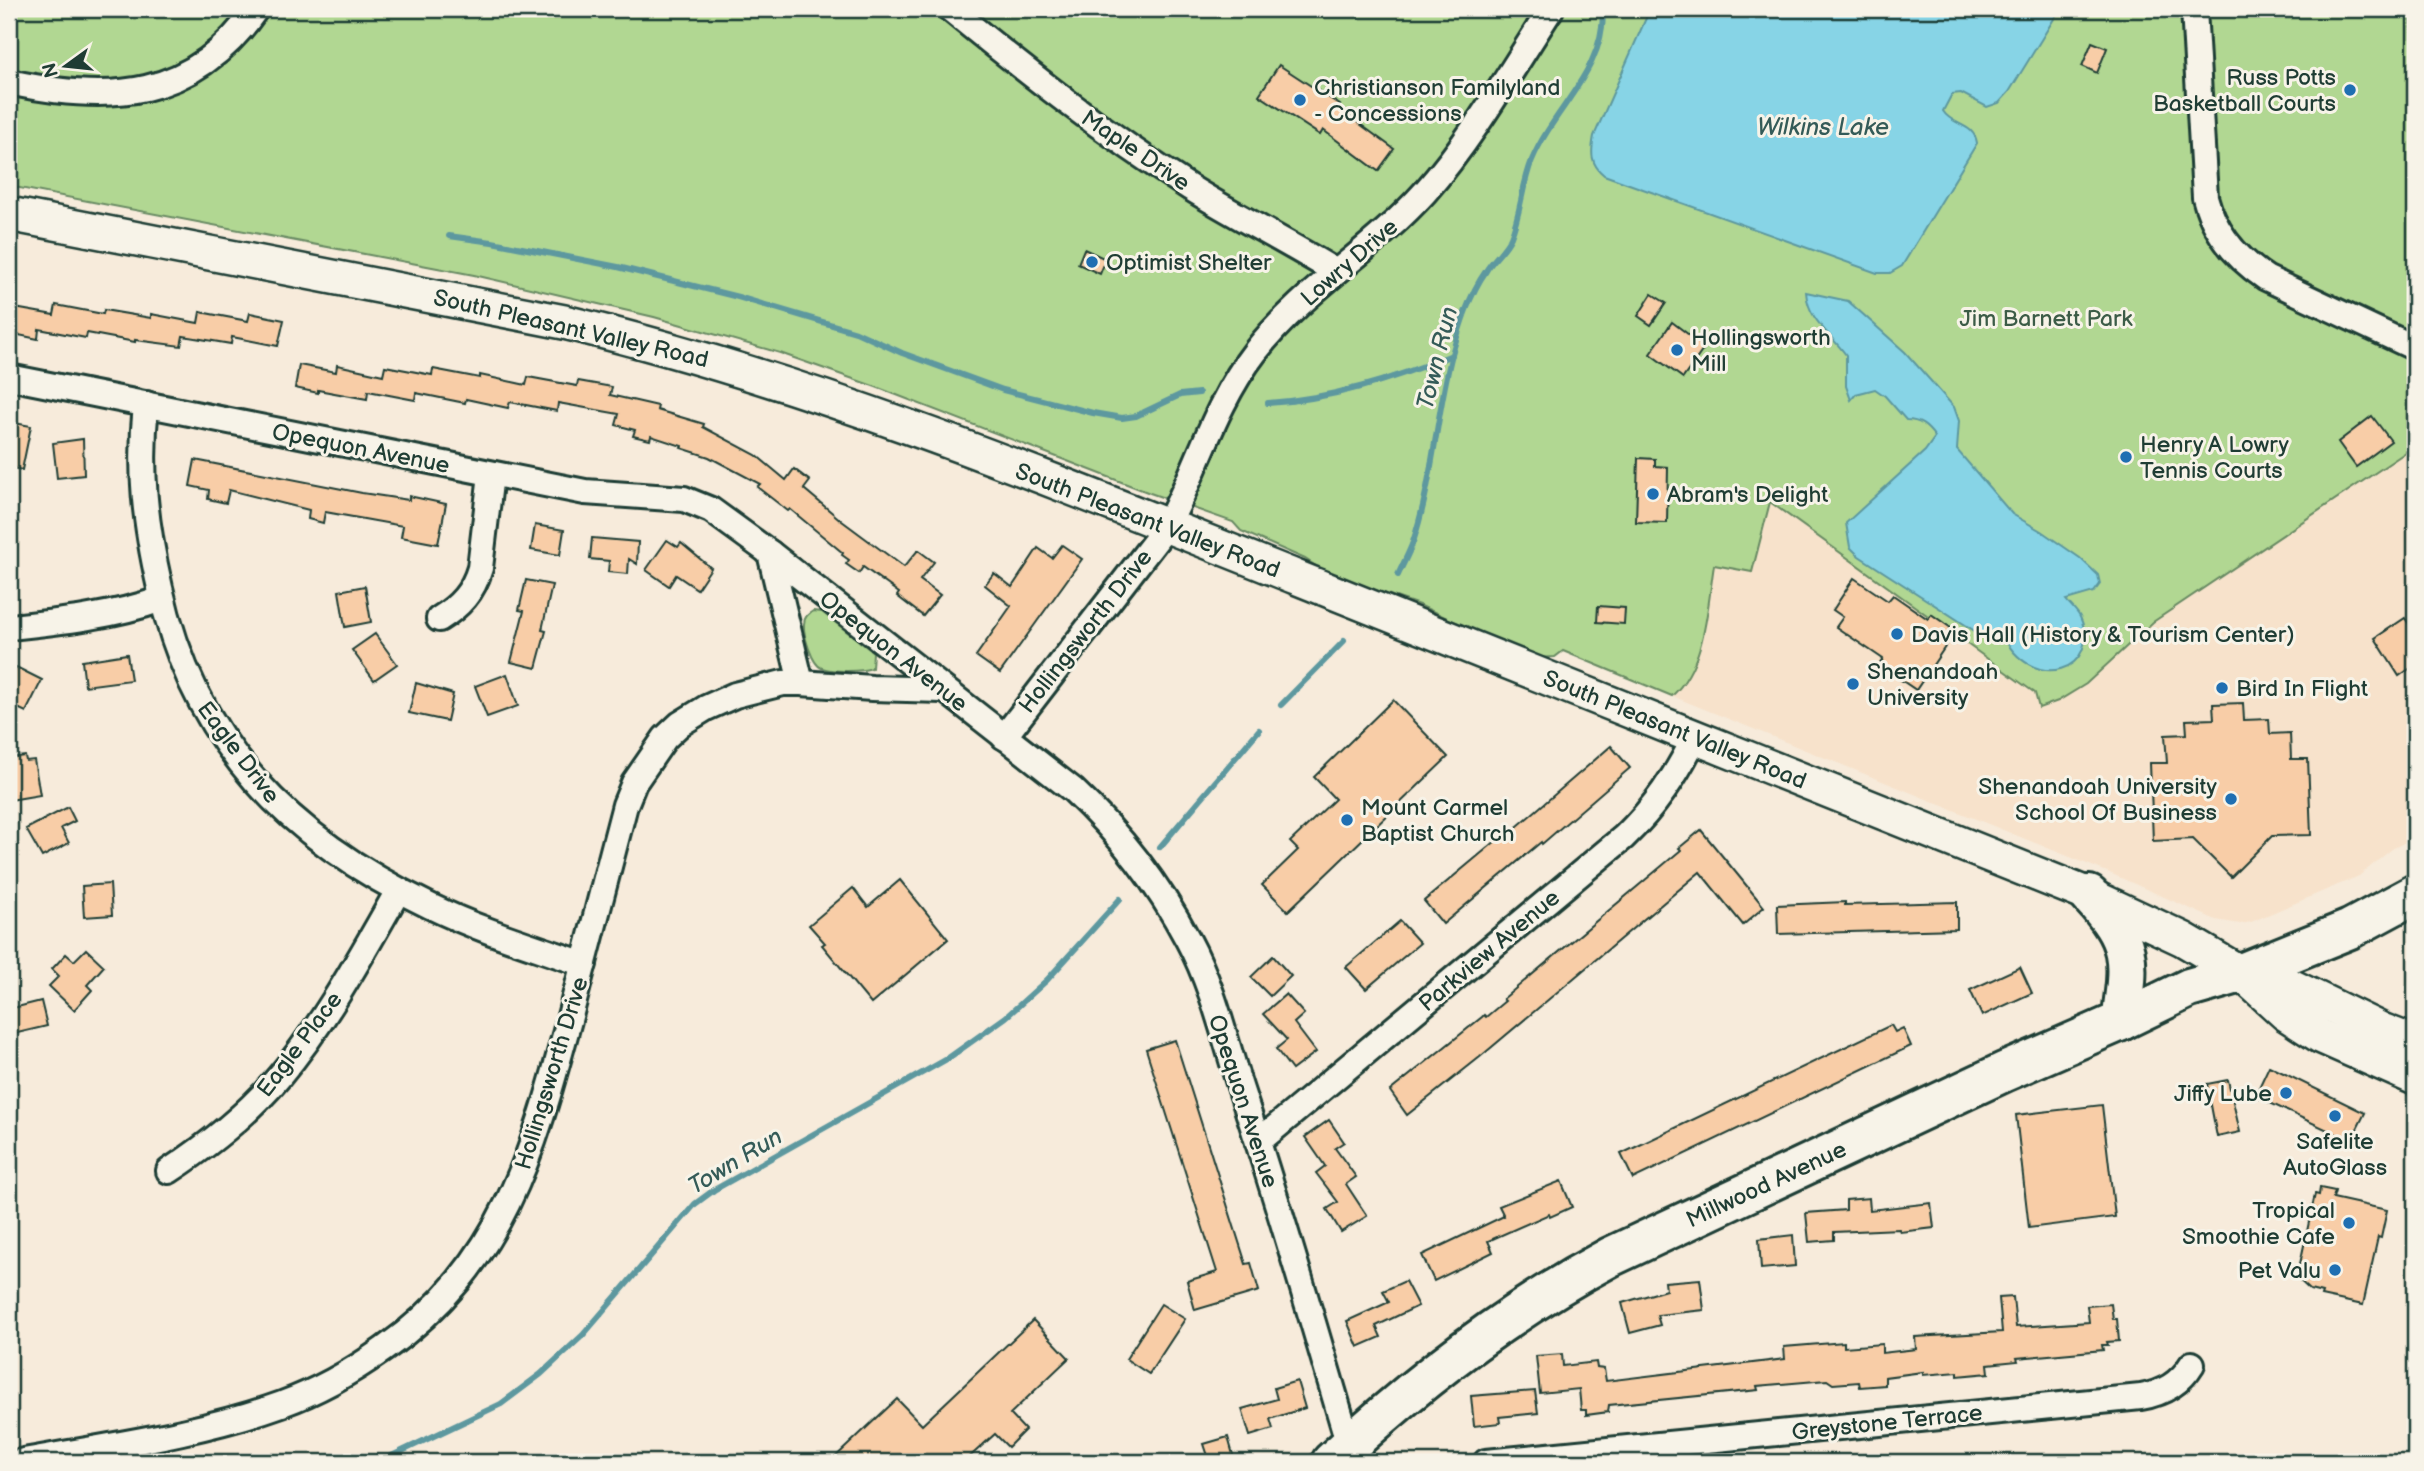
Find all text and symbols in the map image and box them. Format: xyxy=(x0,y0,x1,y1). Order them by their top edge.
north arrow xyxy=(32,32,102,102)
text: N xyxy=(38,60,64,80)
place label: Russ Potts Basketball Courts xyxy=(2153,64,2336,118)
place label: Christianson Familyland - Concessions xyxy=(1314,74,1560,128)
marker: Russ Potts Basketball Courts xyxy=(2342,82,2358,98)
marker: Christianson Familyland - Concessions xyxy=(1292,92,1308,108)
street label: Maple Drive xyxy=(1076,104,1195,197)
water label: Wilkins Lake xyxy=(1757,113,1889,142)
street label: Lowry Drive xyxy=(1295,213,1404,313)
place label: Optimist Shelter xyxy=(1106,249,1272,277)
marker: Optimist Shelter xyxy=(1084,254,1100,270)
street label: South Pleasant Valley Road xyxy=(431,284,711,374)
water label: Town Run xyxy=(1411,304,1464,413)
park label: Jim Barnett Park xyxy=(1959,305,2133,333)
place label: Hollingsworth Mill xyxy=(1691,324,1831,378)
marker: Hollingsworth Mill xyxy=(1669,342,1685,358)
street label: Opequon Avenue xyxy=(270,418,452,480)
place label: Henry A Lowry Tennis Courts xyxy=(2140,431,2290,485)
marker: Henry A Lowry Tennis Courts xyxy=(2118,449,2134,465)
street label: South Pleasant Valley Road xyxy=(1011,457,1284,584)
place label: Abram's Delight xyxy=(1667,481,1828,509)
marker: Abram's Delight xyxy=(1645,486,1661,502)
street label: Hollingsworth Drive xyxy=(1013,544,1158,719)
street label: Opequon Avenue xyxy=(814,585,973,718)
place label: Davis Hall (History & Tourism Center) xyxy=(1911,621,2295,649)
marker: Davis Hall (History & Tourism Center) xyxy=(1889,626,1905,642)
place label: Shenandoah University xyxy=(1867,658,1998,712)
street label: South Pleasant Valley Road xyxy=(1539,664,1810,796)
place label: Bird In Flight xyxy=(2236,675,2368,703)
marker: Shenandoah University xyxy=(1845,676,1861,692)
marker: Bird In Flight xyxy=(2214,680,2230,696)
street label: Eagle Drive xyxy=(191,696,286,809)
place label: Shenandoah University School Of Business xyxy=(1978,773,2218,827)
marker: Shenandoah University School Of Business xyxy=(2223,791,2239,807)
place label: Mount Carmel Baptist Church xyxy=(1361,794,1515,848)
marker: Mount Carmel Baptist Church xyxy=(1339,812,1355,828)
street label: Parkview Avenue xyxy=(1414,884,1566,1018)
street label: Hollingsworth Drive xyxy=(509,974,595,1173)
street label: Eagle Place xyxy=(251,986,348,1103)
street label: Opequon Avenue xyxy=(1202,1011,1284,1191)
place label: Jiffy Lube xyxy=(2174,1080,2272,1108)
marker: Jiffy Lube xyxy=(2278,1085,2294,1101)
marker: Safelite AutoGlass xyxy=(2327,1108,2343,1124)
water label: Town Run xyxy=(683,1122,788,1201)
place label: Safelite AutoGlass xyxy=(2283,1128,2387,1182)
street label: Millwood Avenue xyxy=(1682,1136,1851,1234)
place label: Tropical Smoothie Cafe xyxy=(2182,1197,2335,1251)
marker: Tropical Smoothie Cafe xyxy=(2341,1215,2357,1231)
place label: Pet Valu xyxy=(2238,1257,2321,1285)
marker: Pet Valu xyxy=(2327,1262,2343,1278)
street label: Greystone Terrace xyxy=(1790,1399,1984,1447)

